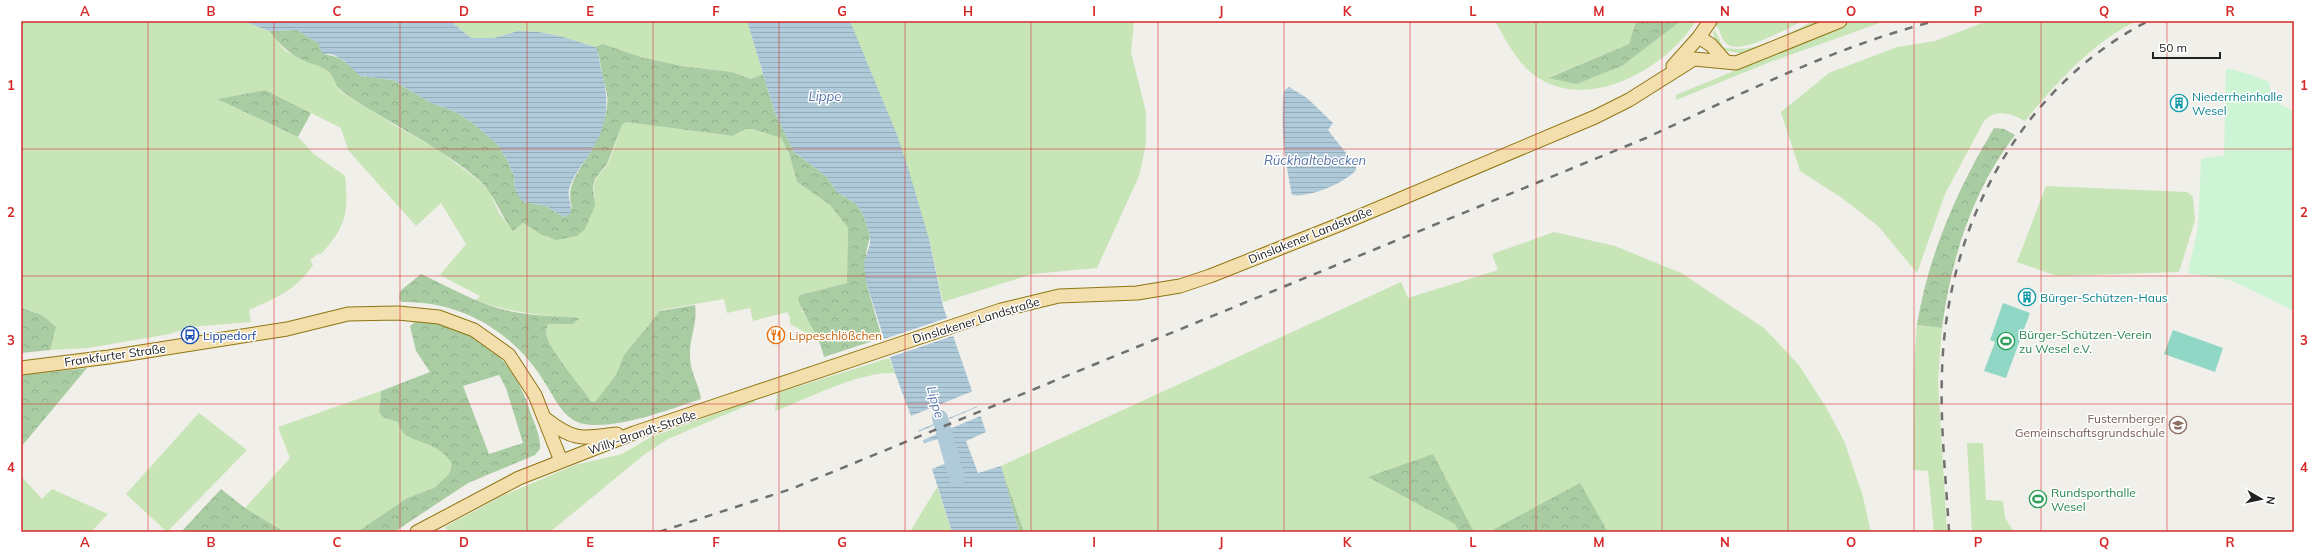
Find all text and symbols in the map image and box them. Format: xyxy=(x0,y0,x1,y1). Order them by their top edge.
text: A xyxy=(80,3,90,19)
text: B xyxy=(207,3,216,19)
text: C xyxy=(333,3,342,19)
text: D xyxy=(459,3,469,19)
text: E xyxy=(586,3,594,19)
text: F xyxy=(712,3,720,19)
text: G xyxy=(837,3,847,19)
text: H xyxy=(963,3,973,19)
text: I xyxy=(1092,3,1096,19)
text: J xyxy=(1219,3,1223,19)
text: K xyxy=(1343,3,1353,19)
text: L xyxy=(1469,3,1477,19)
text: M xyxy=(1593,3,1605,19)
text: N xyxy=(1720,3,1730,19)
text: O xyxy=(1846,3,1856,19)
text: P xyxy=(1974,3,1983,19)
text: Q xyxy=(2099,3,2109,19)
text: R xyxy=(2225,3,2235,19)
scale bar xyxy=(2153,34,2220,60)
text: 50 m xyxy=(2159,40,2187,55)
text: 1 xyxy=(7,77,15,93)
text: 1 xyxy=(2300,77,2308,93)
water label: Lippe xyxy=(809,88,841,104)
place label: Niederrheinhalle Wesel xyxy=(2192,89,2283,118)
building icon: Niederrheinhalle Wesel xyxy=(2169,93,2189,113)
water label: Rückhaltebecken xyxy=(1264,152,1366,168)
street label: Dinslakener Landstraße xyxy=(1246,203,1374,267)
text: 2 xyxy=(7,204,15,220)
text: 2 xyxy=(2300,204,2308,220)
building icon: Bürger-Schützen-Haus xyxy=(2017,287,2037,307)
place label: Bürger-Schützen-Haus xyxy=(2040,290,2168,305)
street label: Dinslakener Landstraße xyxy=(911,294,1041,346)
bus stop icon: Lippedorf xyxy=(180,325,200,345)
restaurant icon: Lippeschlößchen xyxy=(766,325,786,345)
place label: Bürger-Schützen-Verein zu Wesel e.V. xyxy=(2019,327,2152,356)
place label: Lippedorf xyxy=(203,328,257,343)
place label: Lippeschlößchen xyxy=(789,328,882,343)
sports icon: Bürger-Schützen-Verein zu Wesel e.V. xyxy=(1996,331,2016,351)
text: 3 xyxy=(7,332,15,348)
text: 3 xyxy=(2300,332,2308,348)
street label: Frankfurter Straße xyxy=(63,340,167,370)
water label: Lippe xyxy=(924,384,948,420)
street label: Willy-Brandt-Straße xyxy=(586,406,698,458)
place label: Fusternberger Gemeinschaftsgrundschule xyxy=(2015,411,2166,440)
school or university icon: Fusternberger Gemeinschaftsgrundschule xyxy=(2168,415,2188,435)
text: 4 xyxy=(7,459,15,475)
text: 4 xyxy=(2300,459,2308,475)
north arrow xyxy=(2241,479,2281,519)
place label: Rundsporthalle Wesel xyxy=(2051,485,2136,514)
sports icon: Rundsporthalle Wesel xyxy=(2028,489,2048,509)
text: N xyxy=(2263,495,2278,506)
text: A xyxy=(80,534,90,550)
text: B xyxy=(207,534,216,550)
text: C xyxy=(333,534,342,550)
text: D xyxy=(459,534,469,550)
text: E xyxy=(586,534,594,550)
text: F xyxy=(712,534,720,550)
text: G xyxy=(837,534,847,550)
text: H xyxy=(963,534,973,550)
text: I xyxy=(1092,534,1096,550)
text: J xyxy=(1219,534,1223,550)
text: K xyxy=(1343,534,1353,550)
text: L xyxy=(1469,534,1477,550)
text: M xyxy=(1593,534,1605,550)
text: N xyxy=(1720,534,1730,550)
text: O xyxy=(1846,534,1856,550)
text: P xyxy=(1974,534,1983,550)
text: Q xyxy=(2099,534,2109,550)
text: R xyxy=(2225,534,2235,550)

